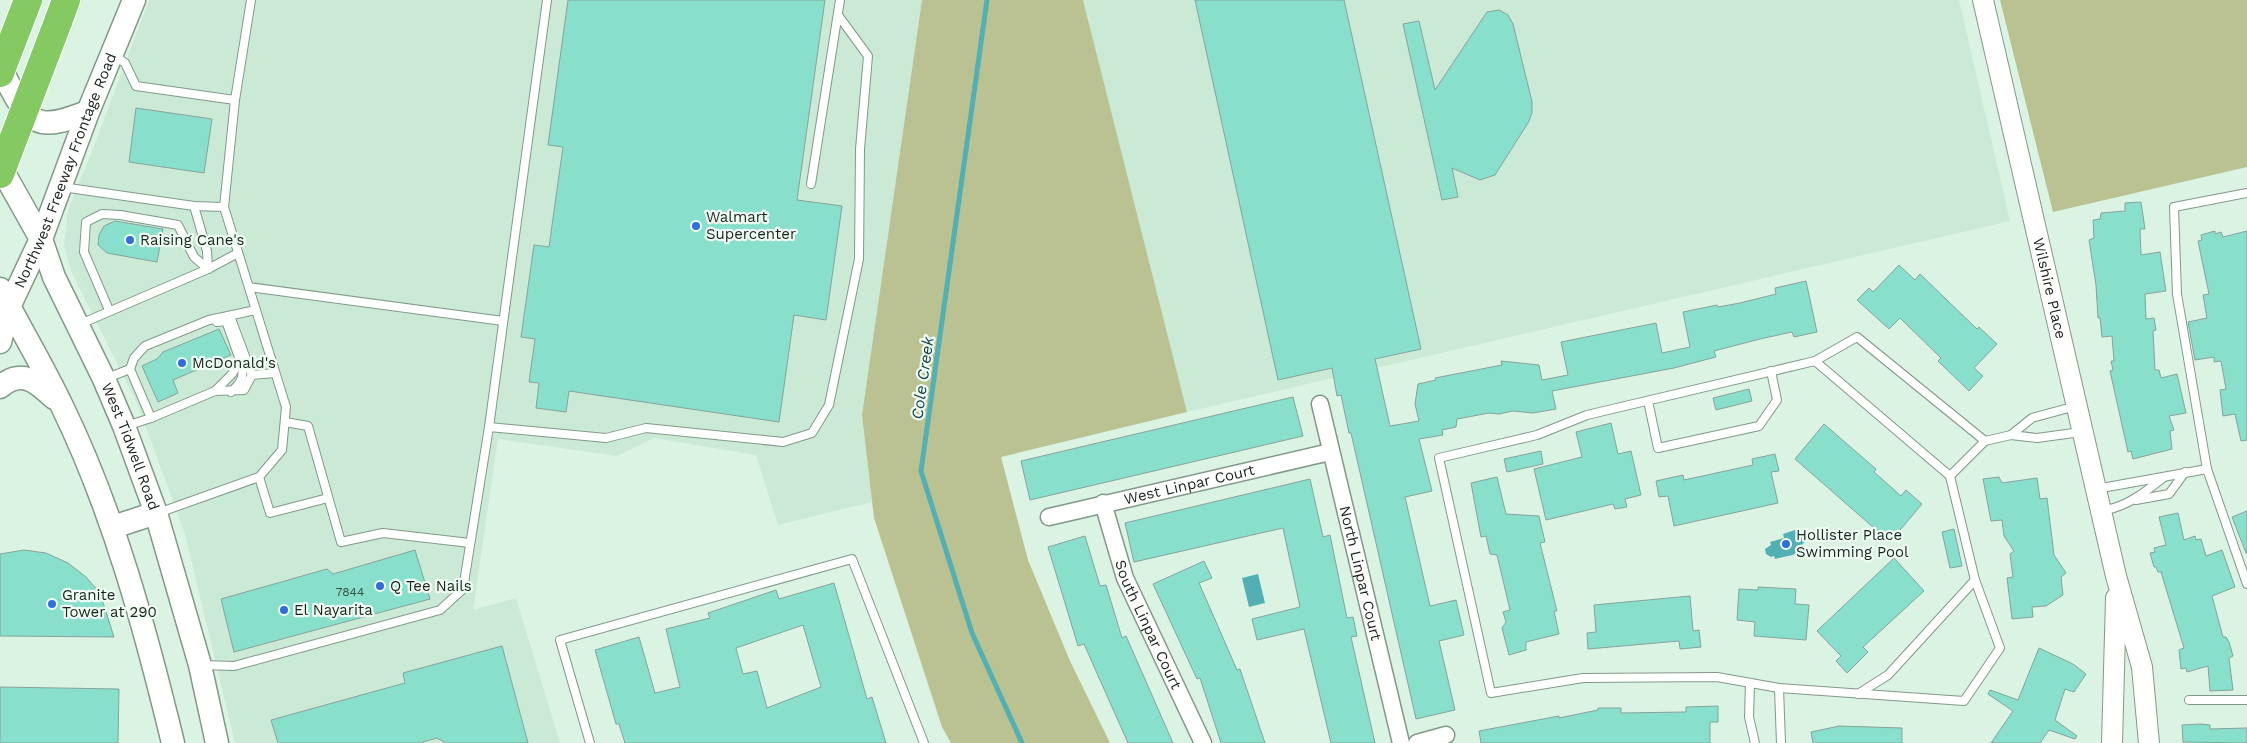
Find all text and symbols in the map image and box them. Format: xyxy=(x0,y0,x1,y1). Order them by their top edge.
street label: Northwest Freeway Frontage Road xyxy=(10,50,120,291)
place label: Walmart Supercenter xyxy=(706,208,796,243)
marker: Walmart Supercenter xyxy=(690,220,702,232)
place label: Raising Cane's xyxy=(140,231,245,249)
marker: Raising Cane's xyxy=(124,234,136,246)
street label: Wilshire Place xyxy=(2029,236,2070,341)
water label: Cole Creek xyxy=(907,334,938,421)
place label: McDonald's xyxy=(192,354,276,372)
marker: McDonald's xyxy=(176,357,188,369)
street label: West Tidwell Road xyxy=(98,380,163,513)
street label: West Linpar Court xyxy=(1122,461,1257,508)
street label: North Linpar Court xyxy=(1336,504,1385,643)
place label: Hollister Place Swimming Pool xyxy=(1796,526,1909,561)
marker: Hollister Place Swimming Pool xyxy=(1780,538,1792,550)
street label: South Linpar Court xyxy=(1111,558,1186,693)
place label: Q Tee Nails xyxy=(390,577,472,595)
marker: Q Tee Nails xyxy=(374,580,386,592)
house number: 7844 xyxy=(336,585,364,599)
place label: Granite Tower at 290 xyxy=(62,586,157,621)
marker: Granite Tower at 290 xyxy=(46,598,58,610)
place label: El Nayarita xyxy=(294,601,373,619)
marker: El Nayarita xyxy=(278,604,290,616)

